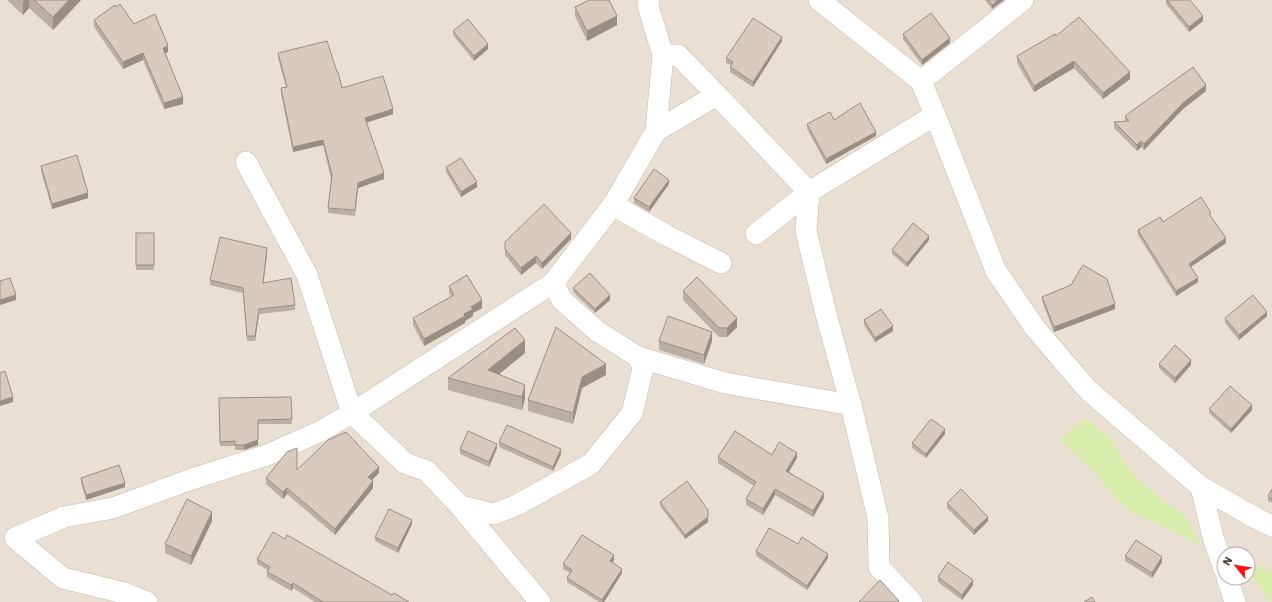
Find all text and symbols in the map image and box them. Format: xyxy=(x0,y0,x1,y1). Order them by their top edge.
north arrow xyxy=(1216,546,1256,586)
text: N xyxy=(1219,554,1235,568)

